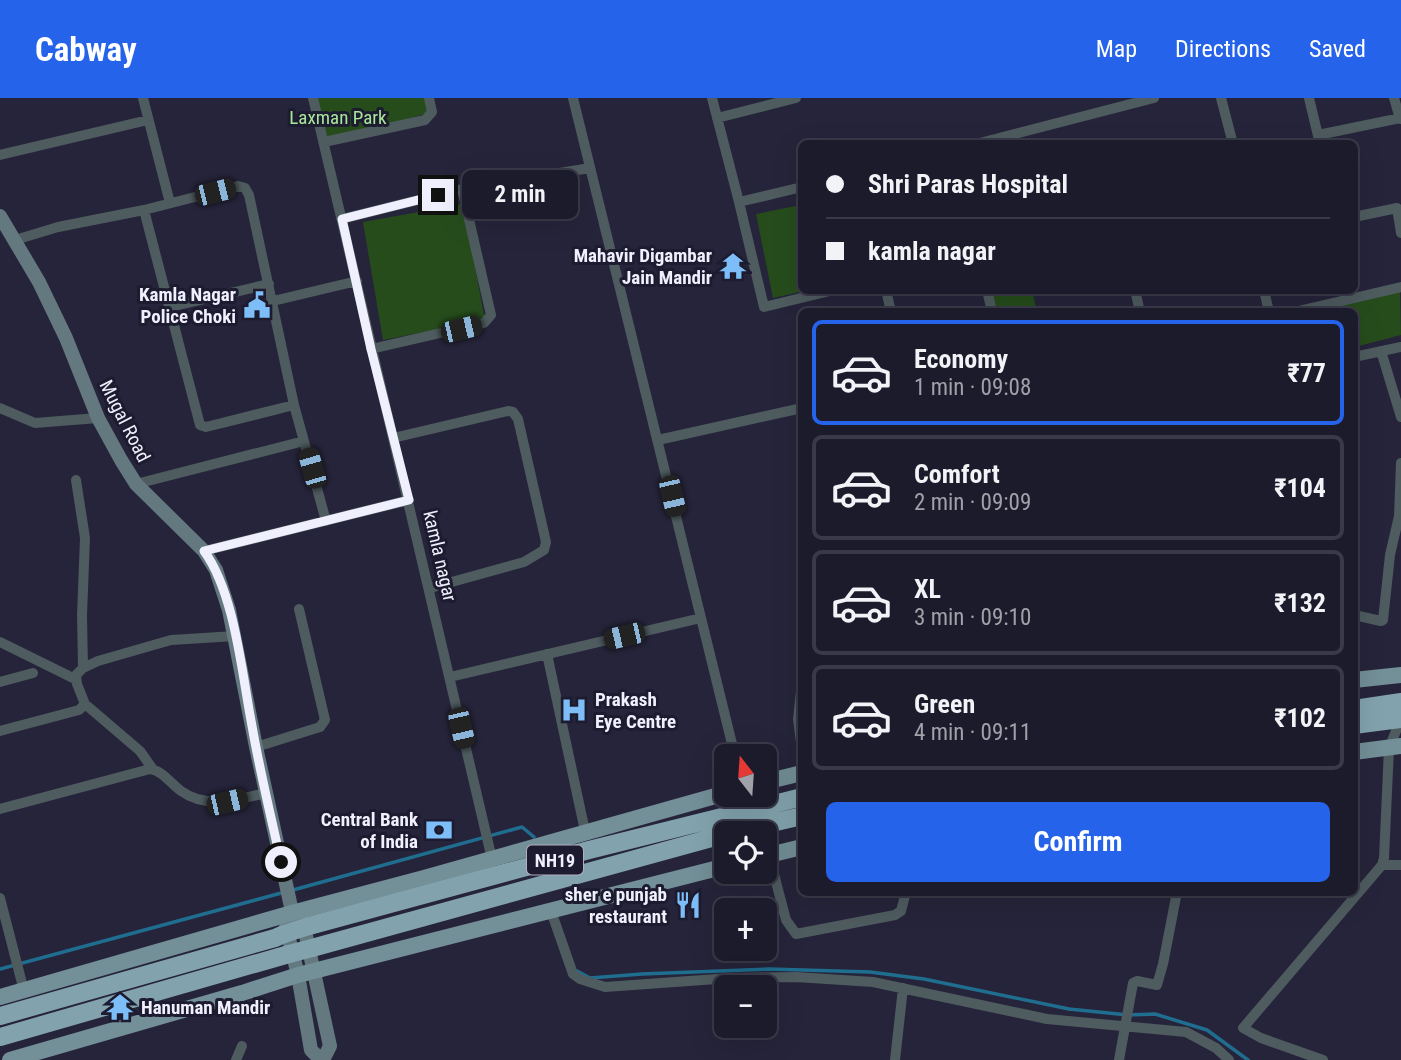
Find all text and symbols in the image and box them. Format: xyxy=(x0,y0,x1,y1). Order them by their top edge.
text: Cabway xyxy=(35,30,137,69)
text: Map xyxy=(1096,35,1137,63)
text: Directions xyxy=(1175,35,1271,63)
text: Saved xyxy=(1309,35,1366,63)
park label: Laxman Park xyxy=(289,106,387,129)
text: Shri Paras Hospital xyxy=(868,169,1068,199)
callout: 2 min xyxy=(462,170,578,220)
car xyxy=(193,177,238,207)
route end xyxy=(422,179,454,211)
text: 2 min xyxy=(494,181,546,208)
text: kamla nagar xyxy=(868,236,996,266)
place label: Mahavir Digambar Jain Mandir xyxy=(574,244,712,289)
temple icon: Mahavir Digambar Jain Mandir xyxy=(718,251,748,281)
place label: Kamla Nagar Police Choki xyxy=(139,283,236,328)
public building icon: Kamla Nagar Police Choki xyxy=(242,290,272,320)
car xyxy=(439,314,484,344)
icon: car xyxy=(830,341,893,404)
text: Economy xyxy=(914,344,1008,374)
text: ₹77 xyxy=(1287,358,1326,388)
text: 1 min · 09:08 xyxy=(914,374,1031,401)
street label: Mugal Road xyxy=(95,376,155,466)
car xyxy=(297,445,328,491)
icon: car xyxy=(830,456,893,519)
text: Comfort xyxy=(914,459,1000,489)
car xyxy=(658,473,687,519)
text: ₹104 xyxy=(1274,473,1326,503)
text: 2 min · 09:09 xyxy=(914,489,1031,516)
street label: kamla nagar xyxy=(418,508,462,604)
icon: car xyxy=(830,571,893,634)
text: XL xyxy=(914,574,941,604)
text: ₹132 xyxy=(1274,588,1326,618)
text: 3 min · 09:10 xyxy=(914,604,1031,631)
car xyxy=(602,621,647,651)
icon: car xyxy=(830,686,893,749)
place label: Prakash Eye Centre xyxy=(595,688,676,733)
text: Green xyxy=(914,689,975,719)
hospital icon: Prakash Eye Centre xyxy=(559,695,589,725)
text: ₹102 xyxy=(1274,703,1326,733)
car xyxy=(447,705,476,751)
text: 4 min · 09:11 xyxy=(914,719,1031,746)
north arrow xyxy=(714,744,777,807)
map controls xyxy=(714,744,777,1038)
car xyxy=(205,787,250,817)
button: Confirm xyxy=(826,802,1330,882)
place label: Central Bank of India xyxy=(321,808,419,853)
bank icon: Central Bank of India xyxy=(424,815,454,845)
button: locate xyxy=(714,821,777,884)
route start xyxy=(265,846,297,878)
road number: NH19 xyxy=(527,846,583,874)
place label: sher e punjab restaurant xyxy=(565,883,667,928)
restaurant icon: sher e punjab restaurant xyxy=(673,890,703,920)
button: + xyxy=(714,898,777,961)
button: − xyxy=(714,975,777,1038)
temple icon: Hanuman Mandir xyxy=(105,992,135,1022)
place label: Hanuman Mandir xyxy=(141,996,270,1019)

